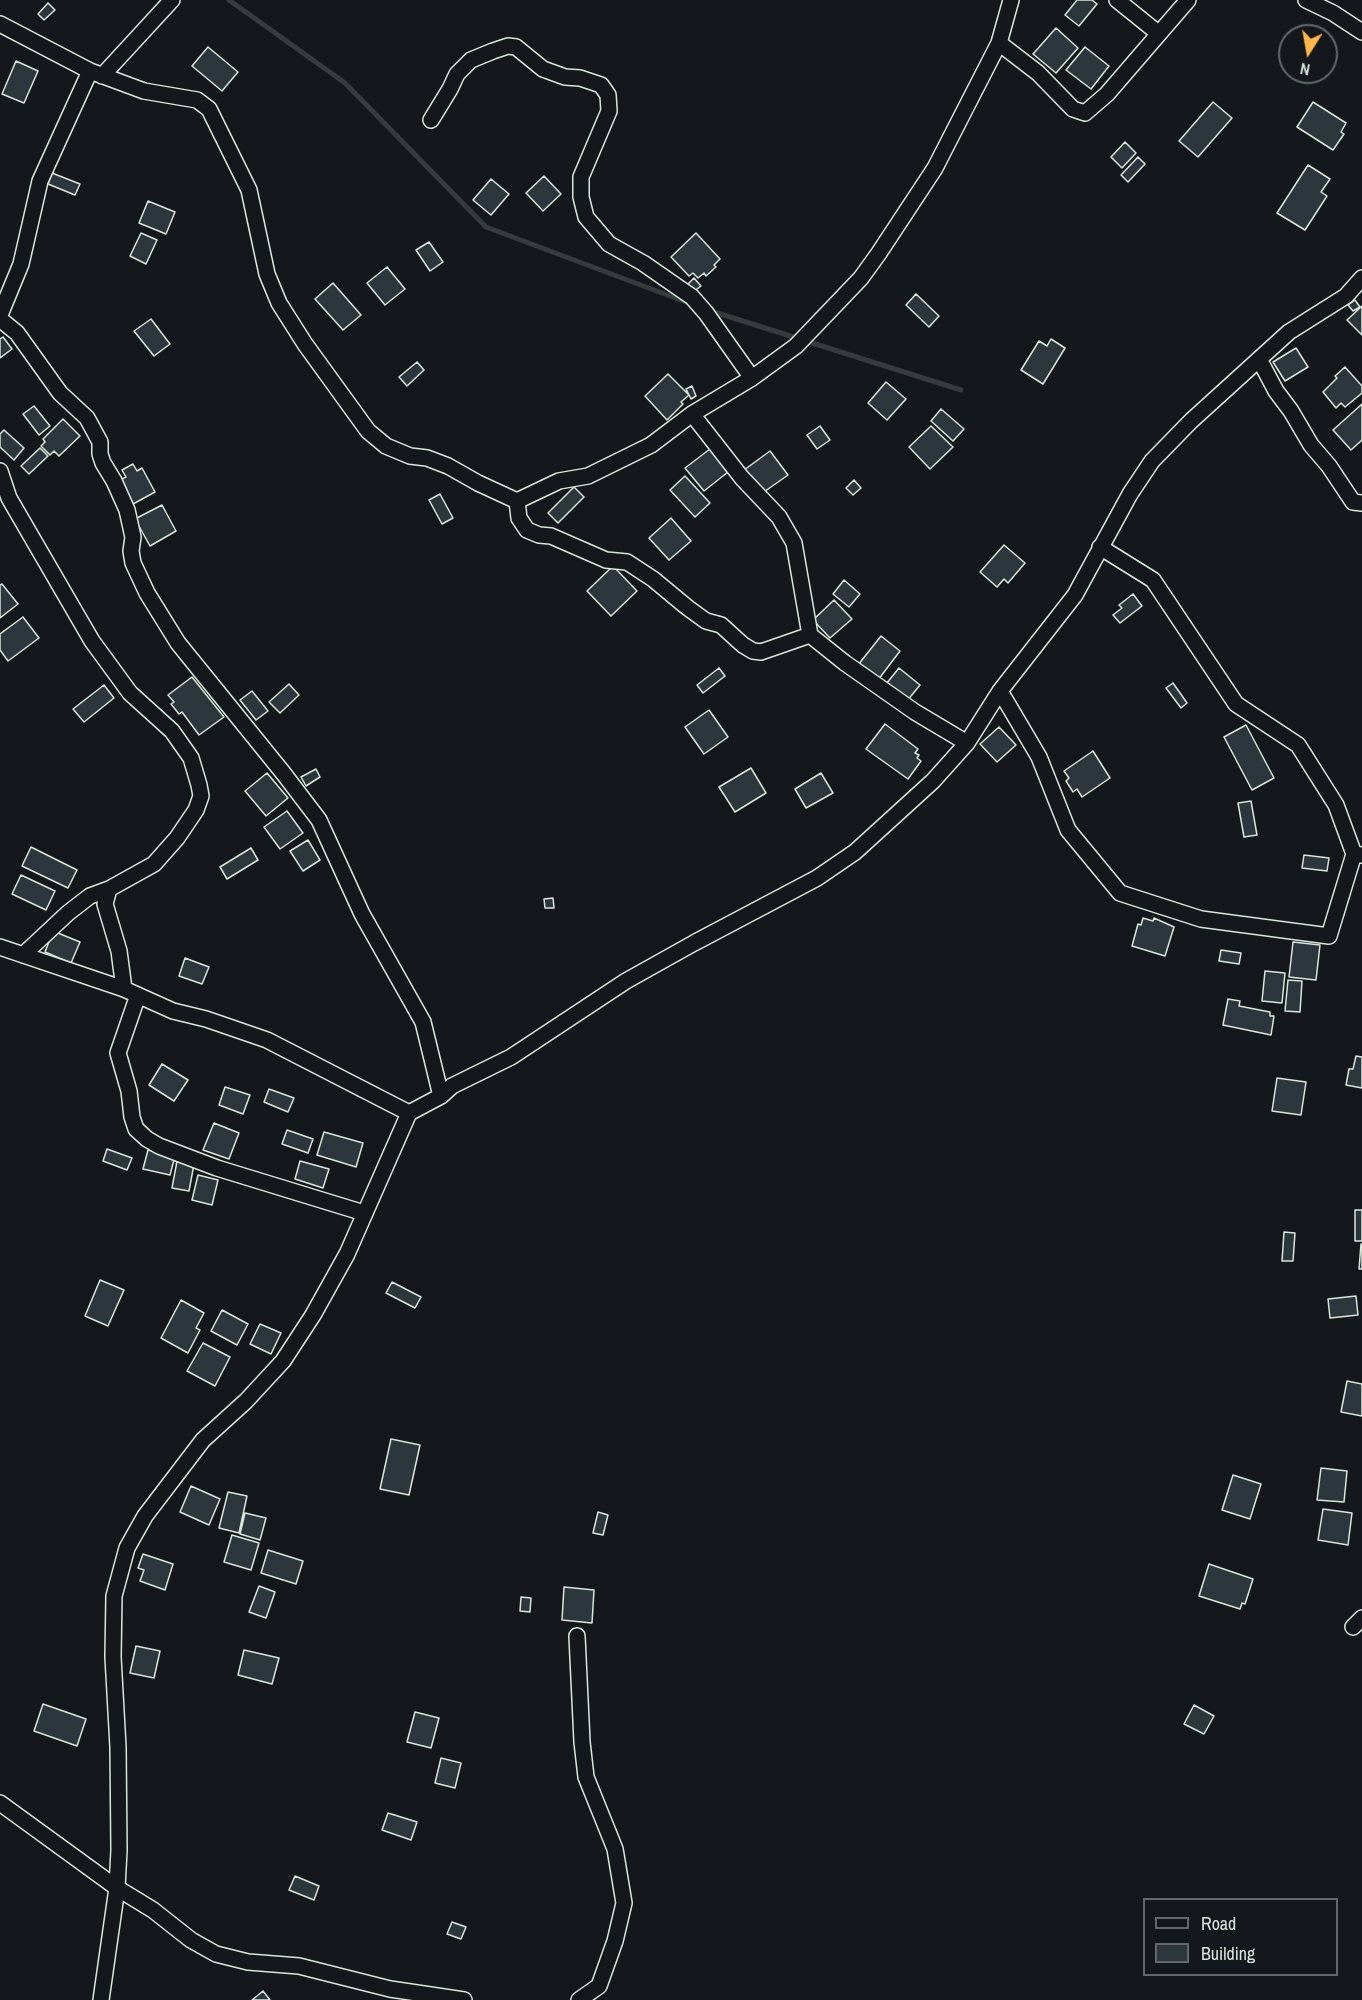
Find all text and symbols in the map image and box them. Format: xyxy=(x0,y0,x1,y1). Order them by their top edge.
north arrow xyxy=(1278,24,1338,84)
text: N xyxy=(1298,58,1312,81)
legend xyxy=(1143,1898,1338,1976)
text: Road xyxy=(1201,1911,1236,1936)
text: Building xyxy=(1201,1941,1255,1966)

